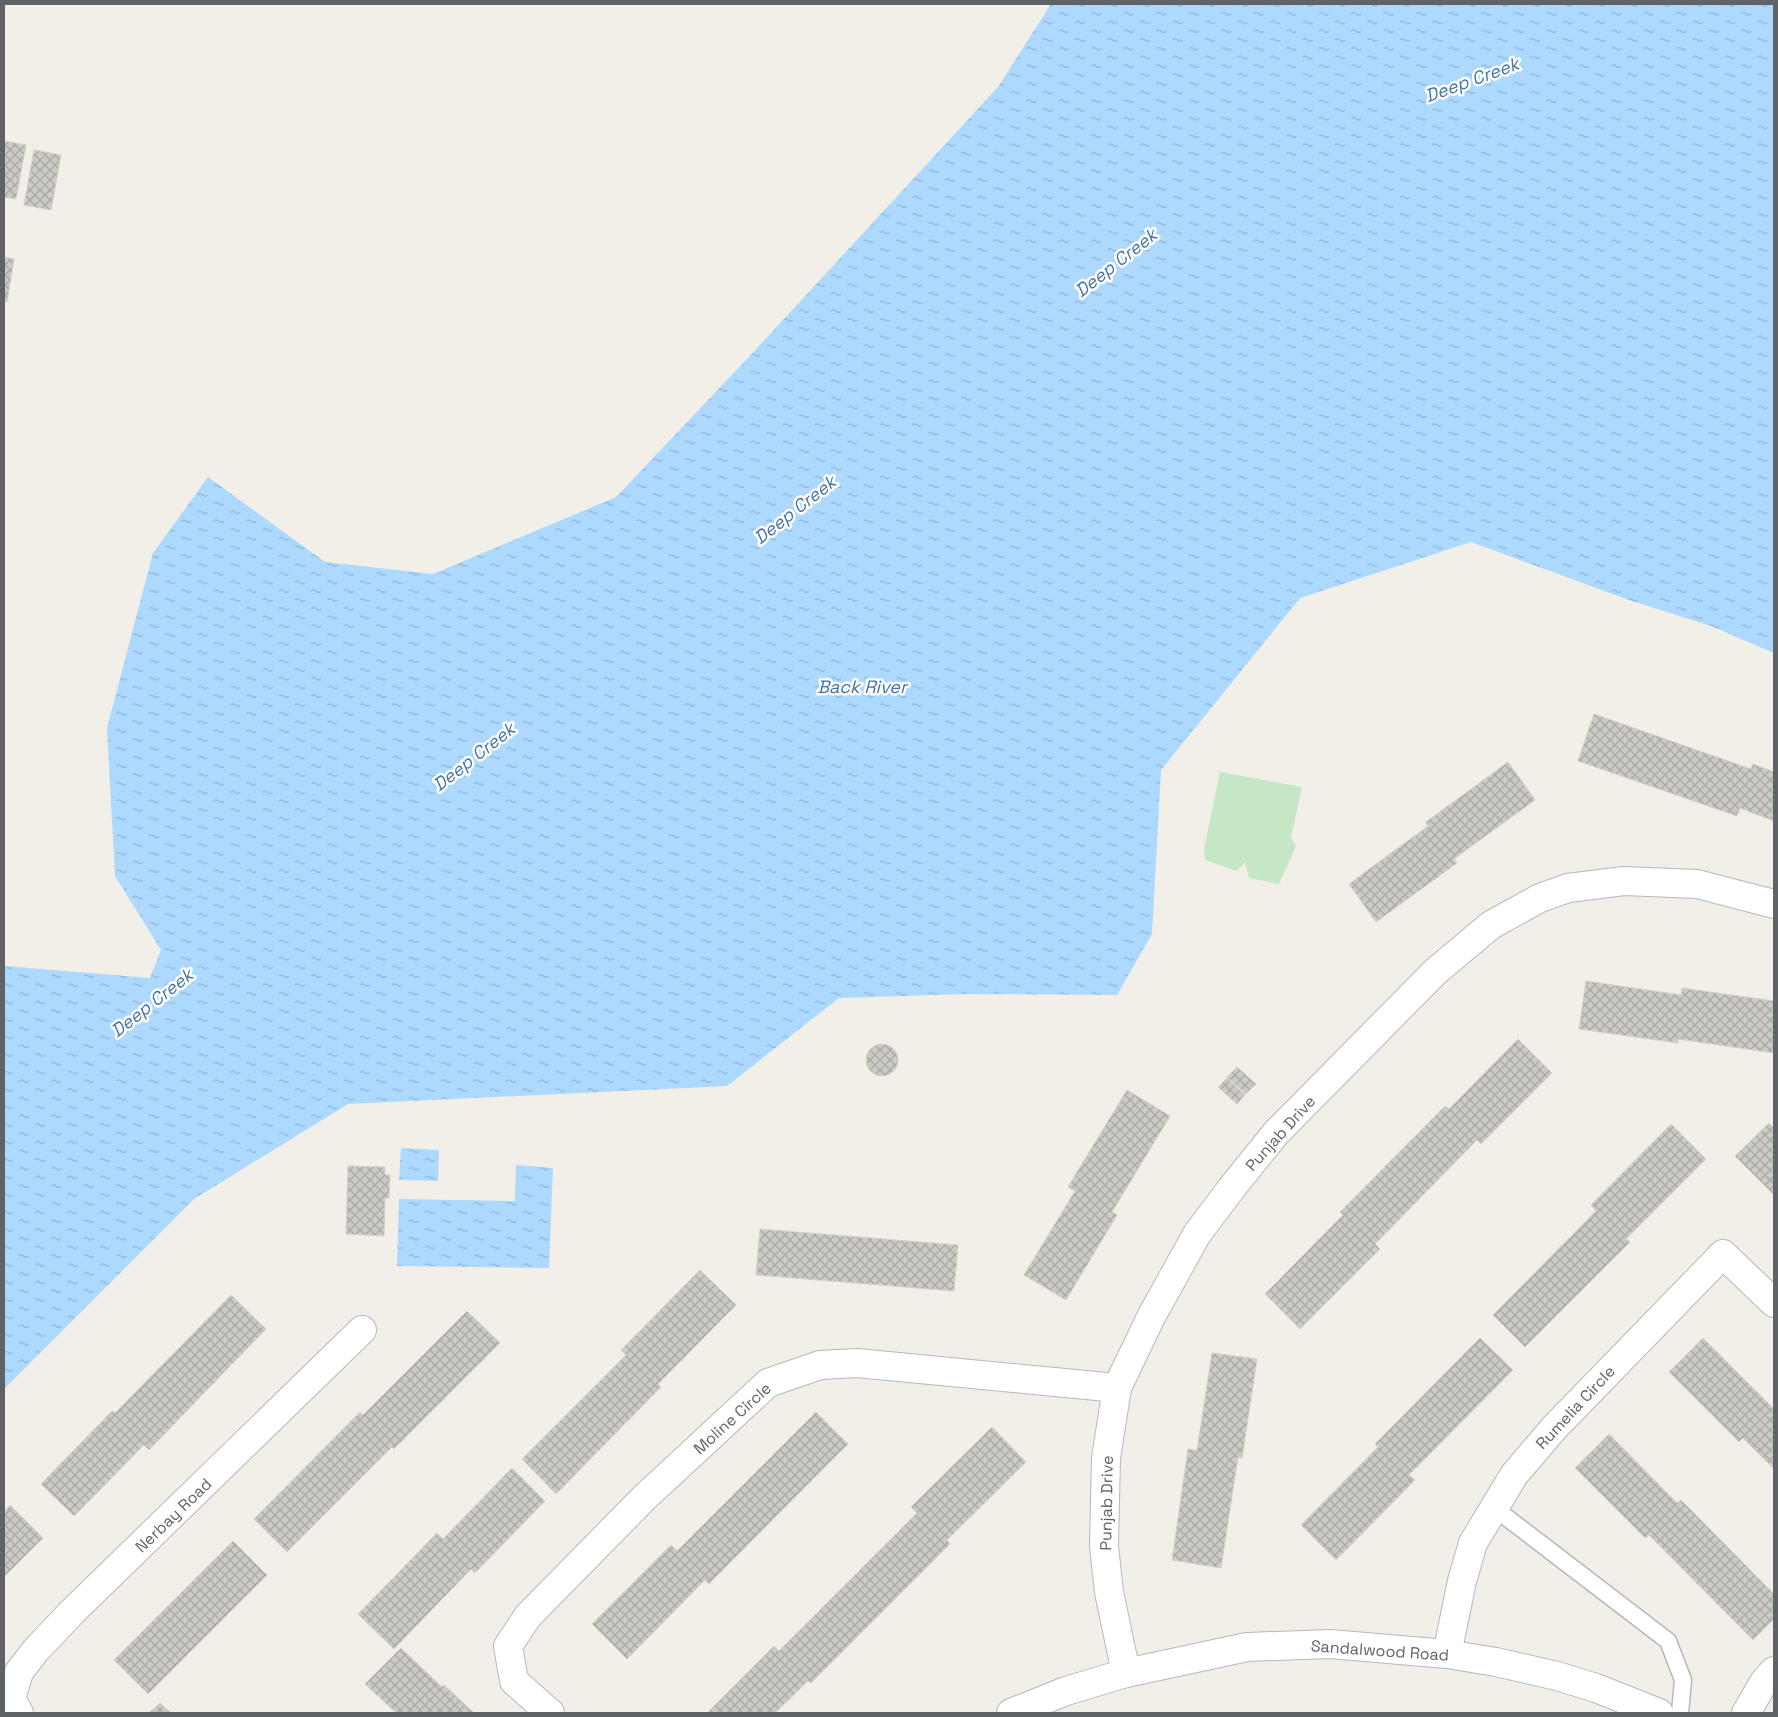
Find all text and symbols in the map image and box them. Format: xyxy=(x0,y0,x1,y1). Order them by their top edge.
water label: Deep Creek xyxy=(1422,51,1524,107)
water label: Deep Creek xyxy=(1070,222,1163,302)
water label: Deep Creek xyxy=(749,469,842,549)
water label: Back River xyxy=(817,675,909,698)
water label: Deep Creek xyxy=(428,716,521,796)
water label: Deep Creek xyxy=(106,962,199,1042)
street label: Punjab Drive xyxy=(1241,1091,1320,1176)
street label: Rumelia Circle xyxy=(1531,1361,1620,1454)
street label: Moline Circle xyxy=(689,1378,776,1459)
street label: Punjab Drive xyxy=(1095,1455,1118,1551)
street label: Nerbay Road xyxy=(131,1474,216,1557)
street label: Sandalwood Road xyxy=(1310,1635,1450,1666)

